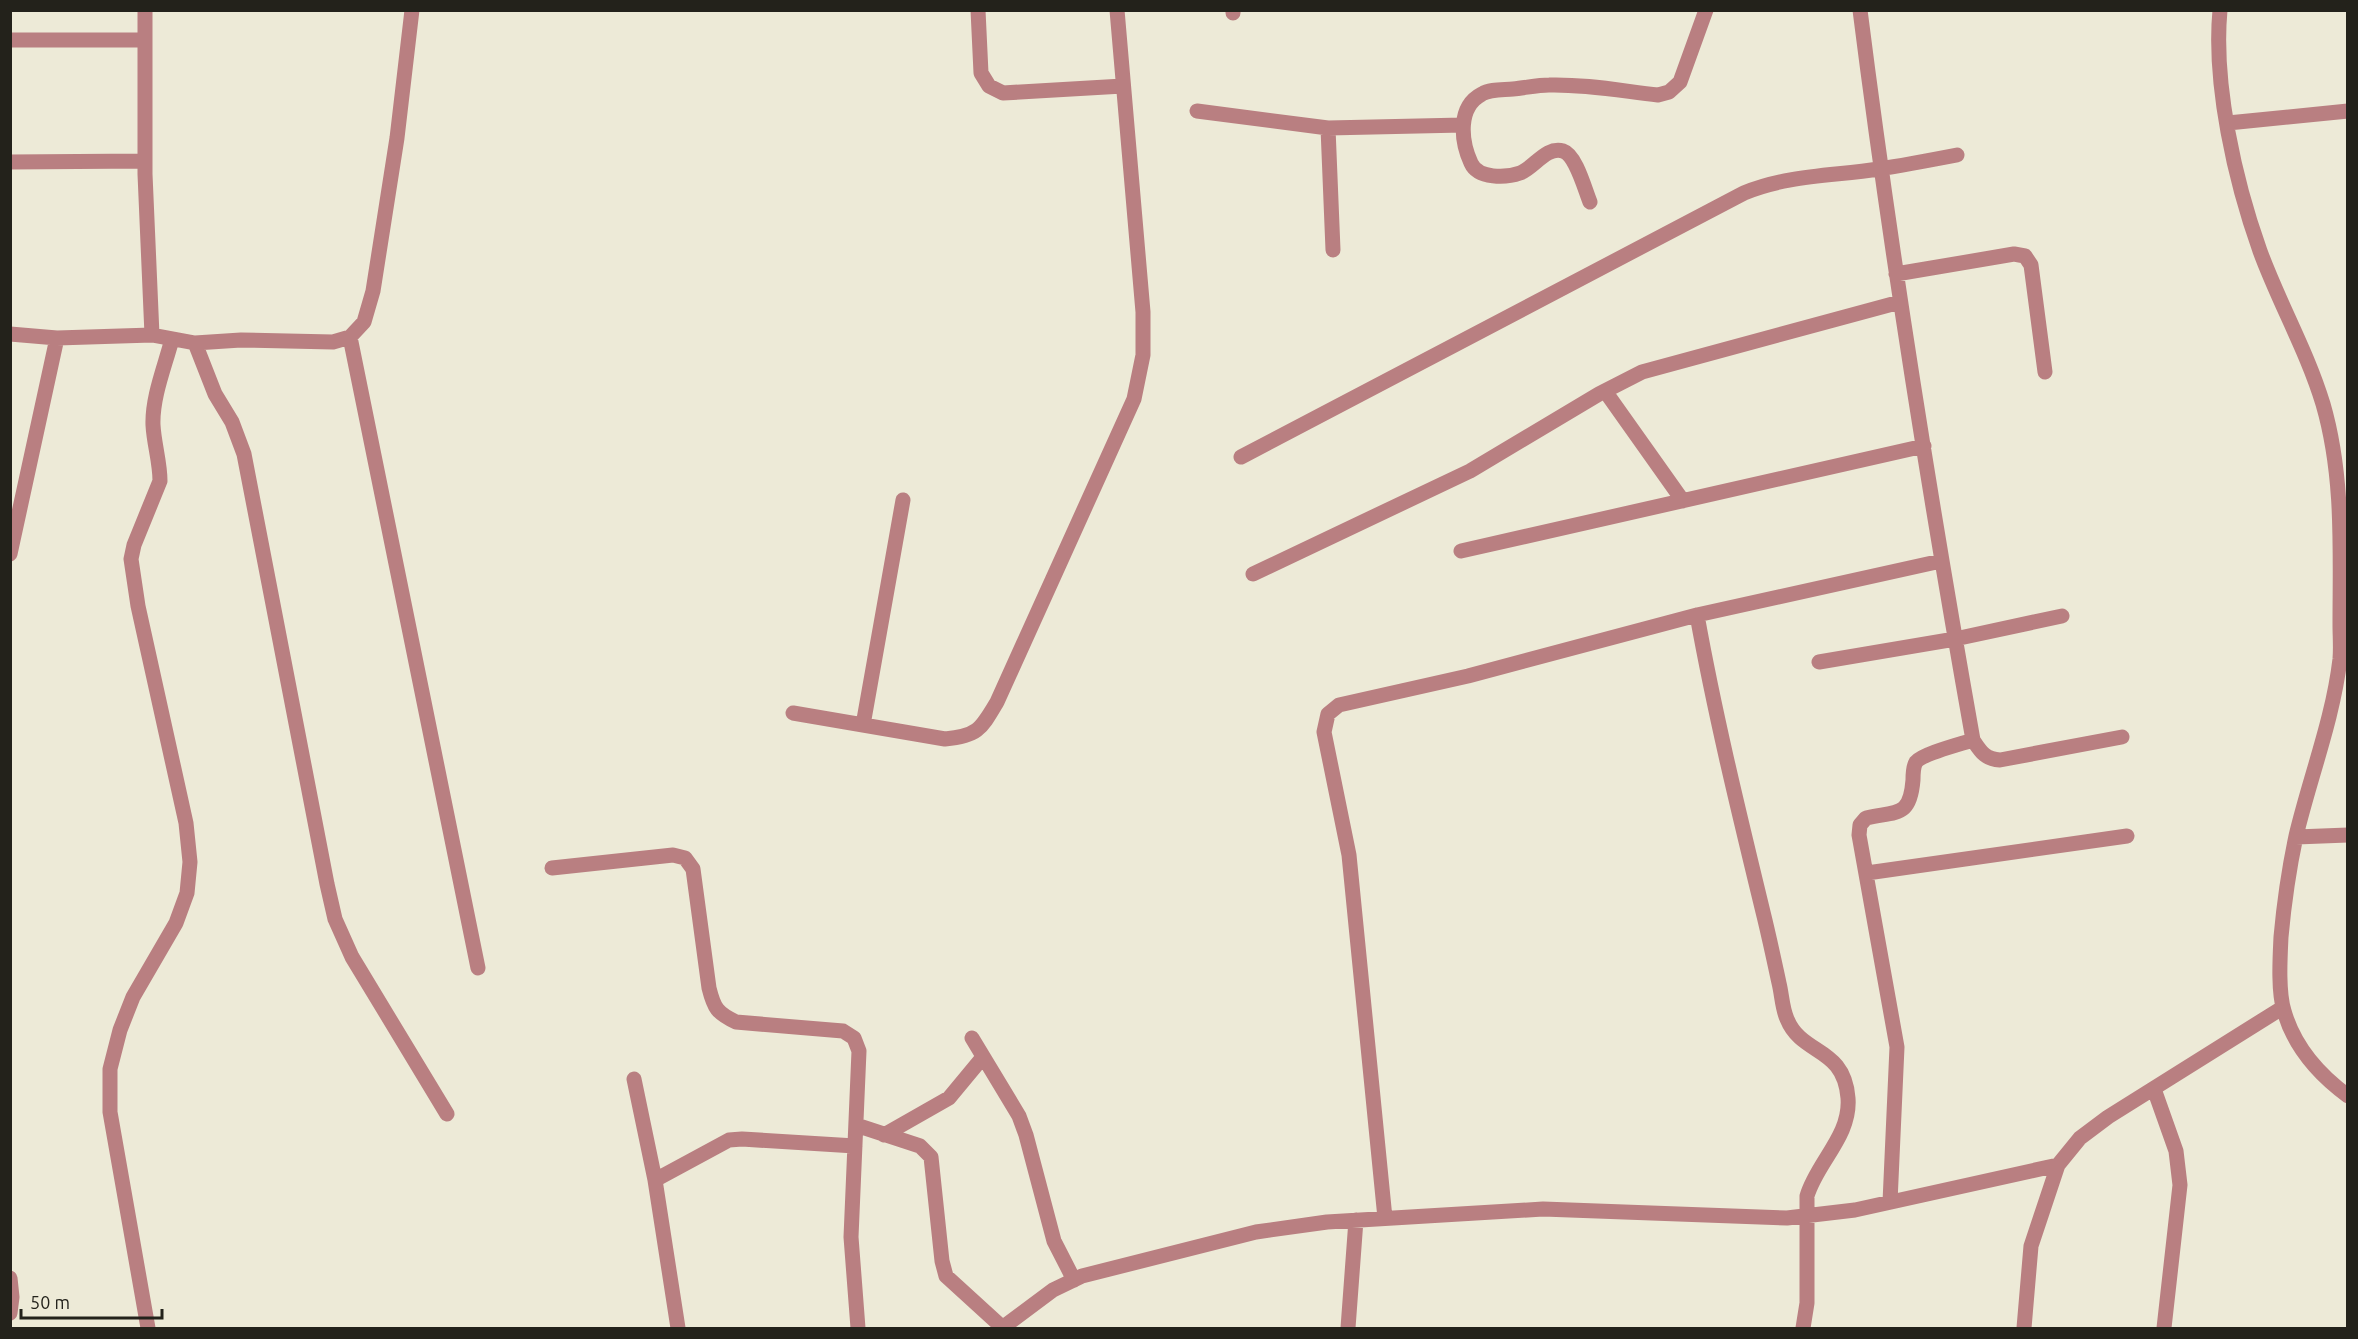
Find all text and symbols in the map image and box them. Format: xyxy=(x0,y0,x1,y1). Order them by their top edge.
scale bar xyxy=(21,1282,162,1320)
text: 50 m xyxy=(30,1292,70,1312)

